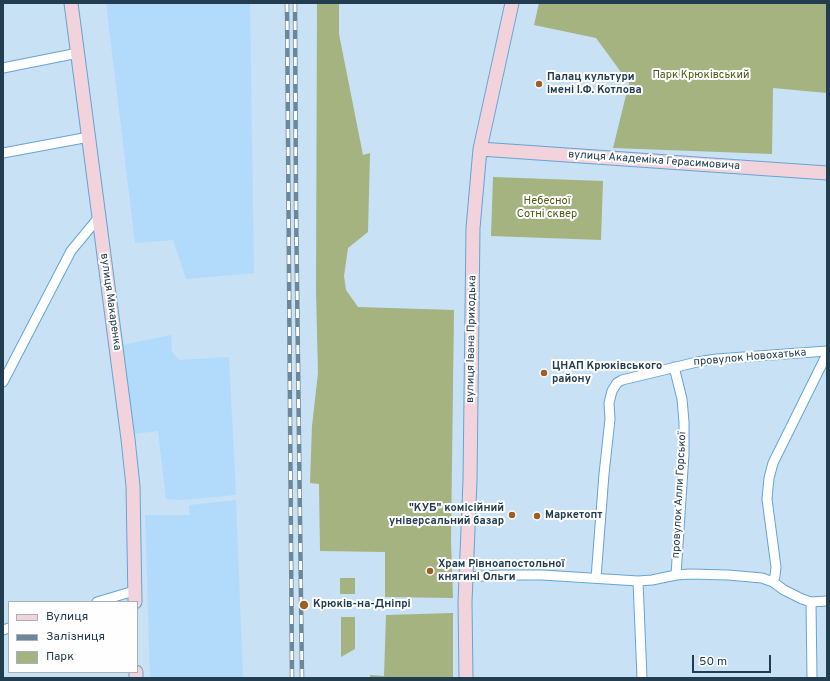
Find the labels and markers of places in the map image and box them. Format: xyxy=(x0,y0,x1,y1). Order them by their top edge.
place label: Палац культури імені І.Ф. Котлова xyxy=(547,71,642,97)
marker: Палац культури імені І.Ф. Котлова xyxy=(534,79,544,89)
place label: ЦНАП Крюківського району xyxy=(552,360,662,386)
marker: ЦНАП Крюківського району xyxy=(539,368,549,378)
place label: "КУБ" комісійний універсальний базар xyxy=(389,502,504,528)
place label: Маркетопт xyxy=(545,509,602,523)
marker: "КУБ" комісійний універсальний базар xyxy=(507,510,517,520)
marker: Маркетопт xyxy=(532,511,542,521)
place label: Храм Рівноапостольної княгині Ольги xyxy=(438,558,565,584)
marker: Храм Рівноапостольної княгині Ольги xyxy=(425,566,435,576)
place label: Крюків-на-Дніпрі xyxy=(313,598,411,612)
marker: Крюків-на-Дніпрі xyxy=(298,599,310,611)

